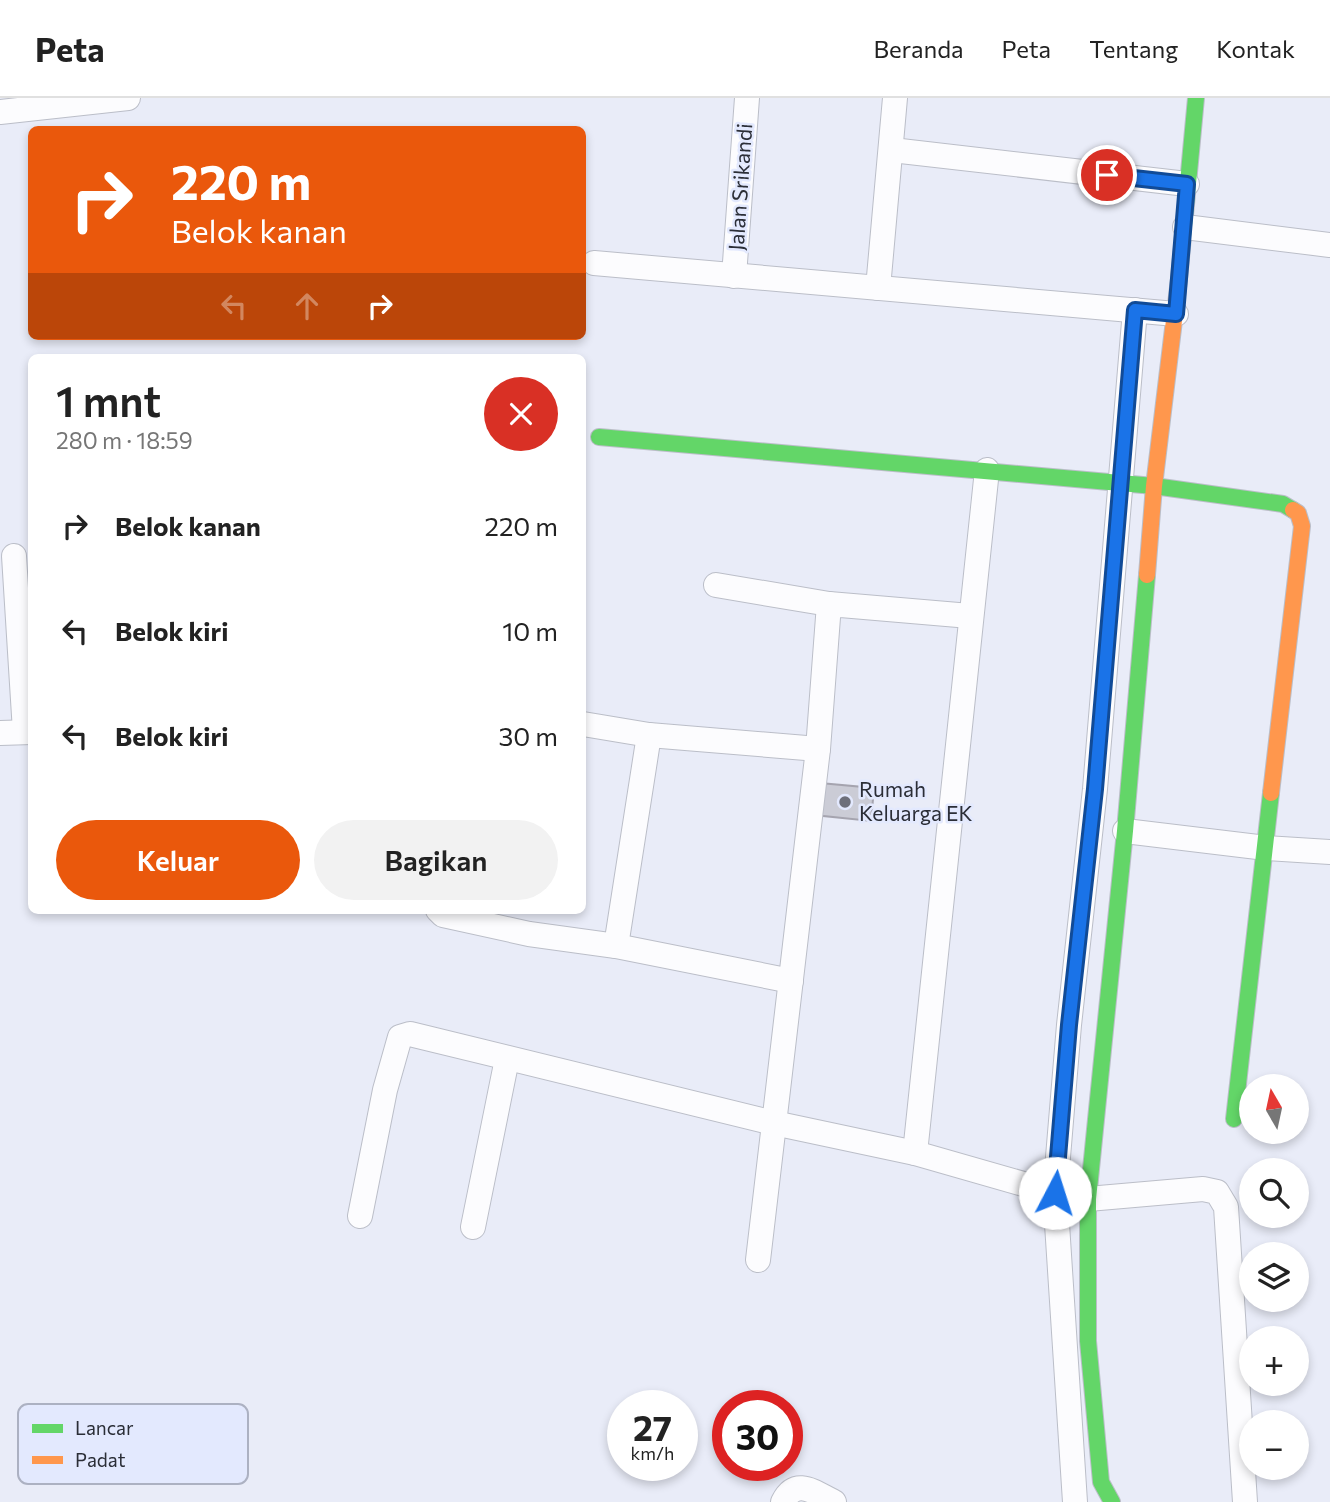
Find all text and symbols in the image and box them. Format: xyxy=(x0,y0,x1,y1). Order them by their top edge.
text: Peta xyxy=(35,28,105,69)
text: Beranda xyxy=(873,34,964,63)
text: Peta xyxy=(1002,34,1051,63)
text: Tentang xyxy=(1089,34,1178,63)
text: Kontak xyxy=(1216,34,1295,63)
street label: Jalan Srikandi xyxy=(723,122,756,251)
pin xyxy=(1077,145,1137,205)
text: 220 m xyxy=(171,150,311,210)
icon: right xyxy=(56,154,147,245)
icon: arrive xyxy=(1088,156,1126,194)
text: Belok kanan xyxy=(171,210,347,250)
icon: left xyxy=(215,287,253,325)
icon: ahead xyxy=(288,287,326,325)
icon: right xyxy=(361,287,399,325)
text: 1 mnt xyxy=(56,374,161,426)
button: close xyxy=(484,377,558,451)
text: 280 m · 18:59 xyxy=(56,426,193,454)
icon: right xyxy=(56,507,94,545)
text: Belok kanan xyxy=(115,510,261,541)
text: 220 m xyxy=(485,510,558,541)
icon: left xyxy=(56,612,94,650)
text: Belok kiri xyxy=(115,615,229,646)
text: 10 m xyxy=(502,615,558,646)
icon: left xyxy=(56,717,94,755)
text: Belok kiri xyxy=(115,720,229,751)
text: 30 m xyxy=(499,720,558,751)
place label: Rumah Keluarga EK xyxy=(859,776,973,825)
marker: Rumah Keluarga EK xyxy=(837,794,853,810)
button: Keluar xyxy=(56,820,300,900)
button: Bagikan xyxy=(314,820,558,900)
north arrow xyxy=(1239,1074,1309,1144)
map controls xyxy=(1239,1074,1309,1480)
position arrow xyxy=(1018,1156,1092,1230)
button: search xyxy=(1239,1158,1309,1228)
button: layers xyxy=(1239,1242,1309,1312)
button: + xyxy=(1239,1326,1309,1396)
speed limit sign: 30 xyxy=(712,1390,803,1481)
legend xyxy=(18,1404,248,1484)
text: 27 xyxy=(633,1405,672,1448)
button: − xyxy=(1239,1410,1309,1480)
text: Lancar xyxy=(75,1416,134,1439)
text: km/h xyxy=(631,1442,674,1464)
text: Padat xyxy=(75,1448,126,1471)

